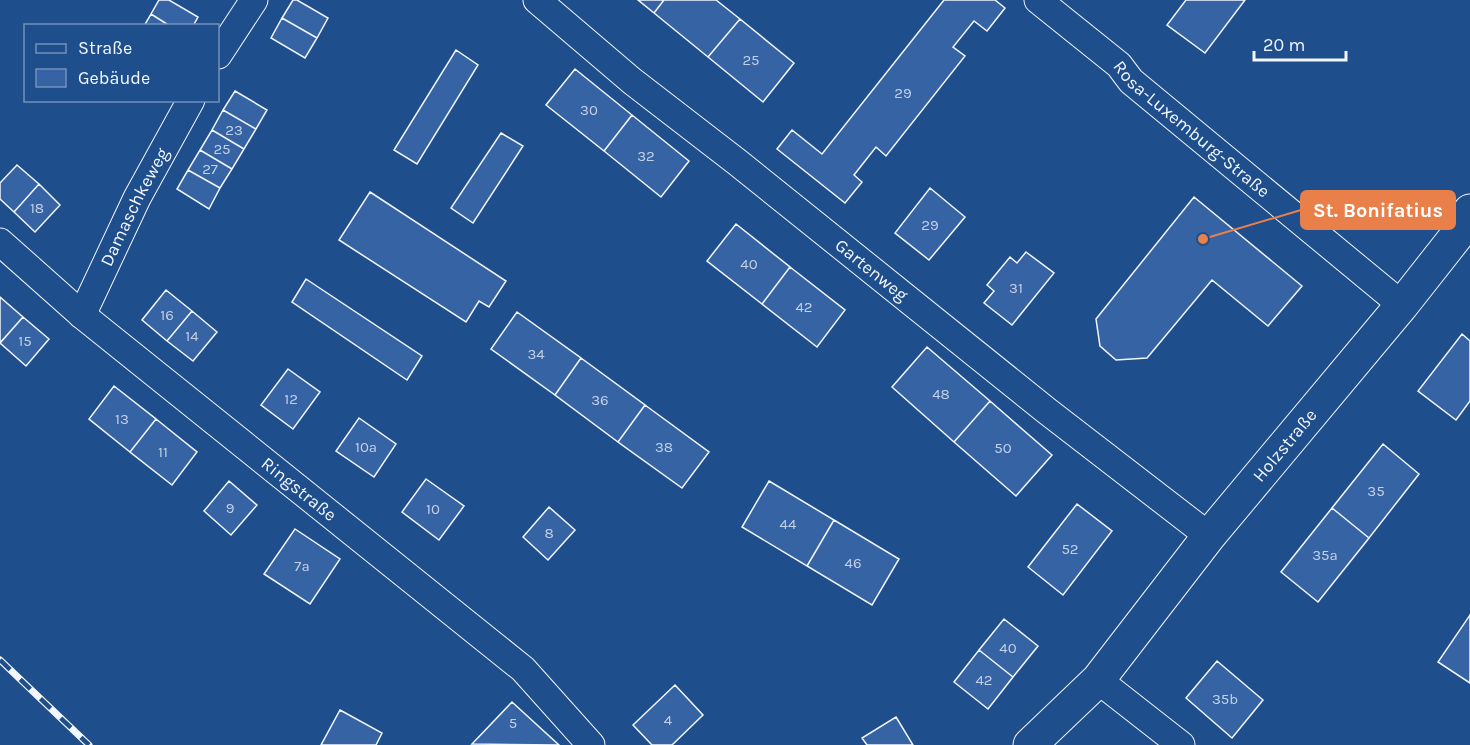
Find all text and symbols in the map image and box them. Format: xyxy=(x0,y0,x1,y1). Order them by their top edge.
legend xyxy=(24,24,219,102)
scale bar xyxy=(1254,24,1346,62)
text: 20 m xyxy=(1263,34,1305,56)
text: Straße xyxy=(78,37,132,59)
house number: 25 xyxy=(742,51,760,69)
street label: Rosa-Luxemburg-Straße xyxy=(1109,56,1274,202)
text: Gebäude xyxy=(78,67,150,89)
house number: 29 xyxy=(894,84,912,102)
house number: 30 xyxy=(580,101,598,119)
house number: 23 xyxy=(225,121,243,139)
house number: 25 xyxy=(213,140,231,158)
street label: Damaschkeweg xyxy=(95,144,174,270)
house number: 32 xyxy=(637,147,655,165)
house number: 27 xyxy=(202,160,218,178)
callout: St. Bonifatius xyxy=(1301,191,1455,229)
house number: 18 xyxy=(30,199,44,217)
text: St. Bonifatius xyxy=(1313,199,1443,222)
house number: 29 xyxy=(921,216,939,234)
street label: Gartenweg xyxy=(831,234,912,306)
house number: 40 xyxy=(740,255,758,273)
house number: 31 xyxy=(1009,279,1023,297)
house number: 42 xyxy=(795,298,813,316)
house number: 16 xyxy=(160,306,174,324)
house number: 14 xyxy=(185,327,199,345)
house number: 15 xyxy=(18,332,32,350)
house number: 34 xyxy=(527,345,545,363)
house number: 48 xyxy=(932,385,950,403)
house number: 12 xyxy=(284,390,298,408)
house number: 36 xyxy=(591,391,609,409)
street label: Holzstraße xyxy=(1248,404,1322,486)
house number: 13 xyxy=(115,410,129,428)
house number: 10a xyxy=(355,438,377,456)
house number: 38 xyxy=(655,438,673,456)
house number: 50 xyxy=(994,439,1012,457)
house number: 11 xyxy=(158,443,168,461)
street label: Ringstraße xyxy=(257,452,341,526)
house number: 35 xyxy=(1367,482,1385,500)
house number: 9 xyxy=(226,499,234,517)
house number: 10 xyxy=(426,500,440,518)
house number: 44 xyxy=(780,515,797,533)
house number: 8 xyxy=(544,524,554,542)
house number: 52 xyxy=(1061,540,1079,558)
house number: 35a xyxy=(1312,546,1338,564)
house number: 46 xyxy=(845,554,861,572)
house number: 7a xyxy=(294,557,310,575)
house number: 40 xyxy=(999,639,1017,657)
house number: 42 xyxy=(975,671,993,689)
house number: 35b xyxy=(1212,690,1238,708)
house number: 4 xyxy=(664,711,673,729)
house number: 5 xyxy=(509,714,517,732)

